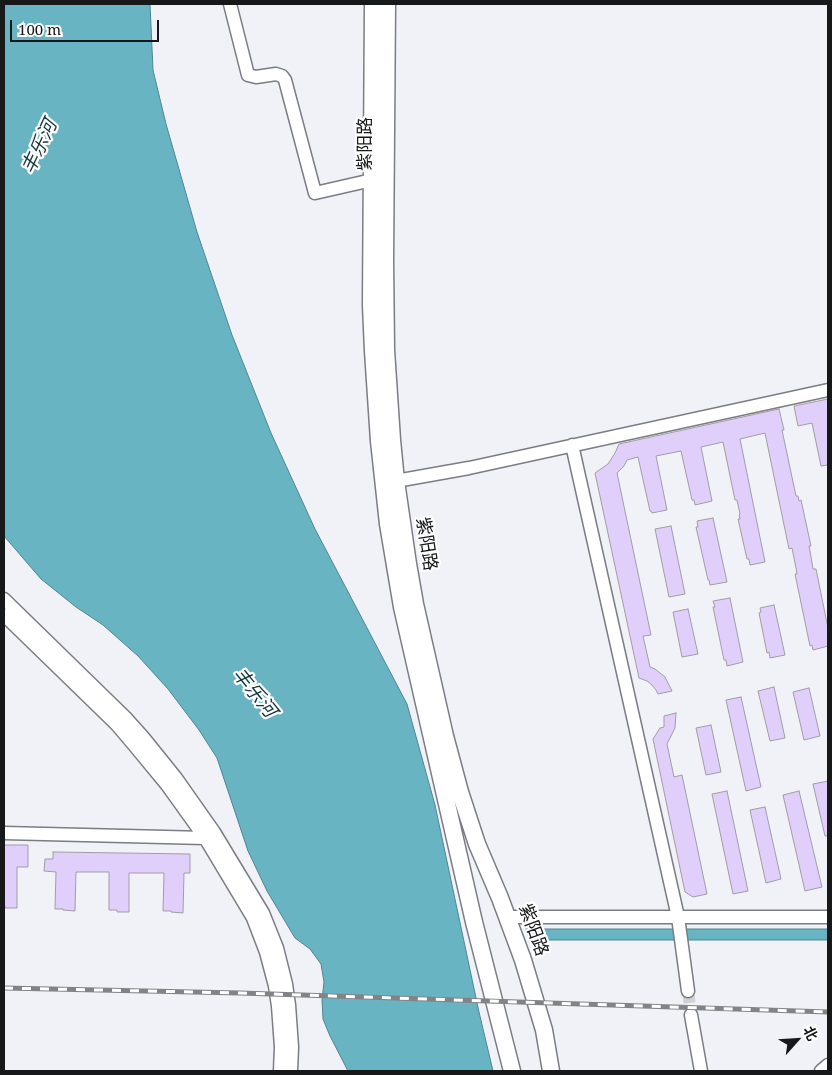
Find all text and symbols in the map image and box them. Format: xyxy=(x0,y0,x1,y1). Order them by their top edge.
scale bar xyxy=(12,10,161,42)
text: 100 m xyxy=(18,19,61,39)
water label: 丰乐河 xyxy=(18,116,62,178)
street label: 紫阳路 xyxy=(355,117,377,171)
street label: 紫阳路 xyxy=(411,516,441,572)
water label: 丰乐河 xyxy=(227,664,281,722)
street label: 紫阳路 xyxy=(514,901,552,959)
north arrow xyxy=(772,1015,822,1065)
text: 北 xyxy=(799,1023,823,1044)

